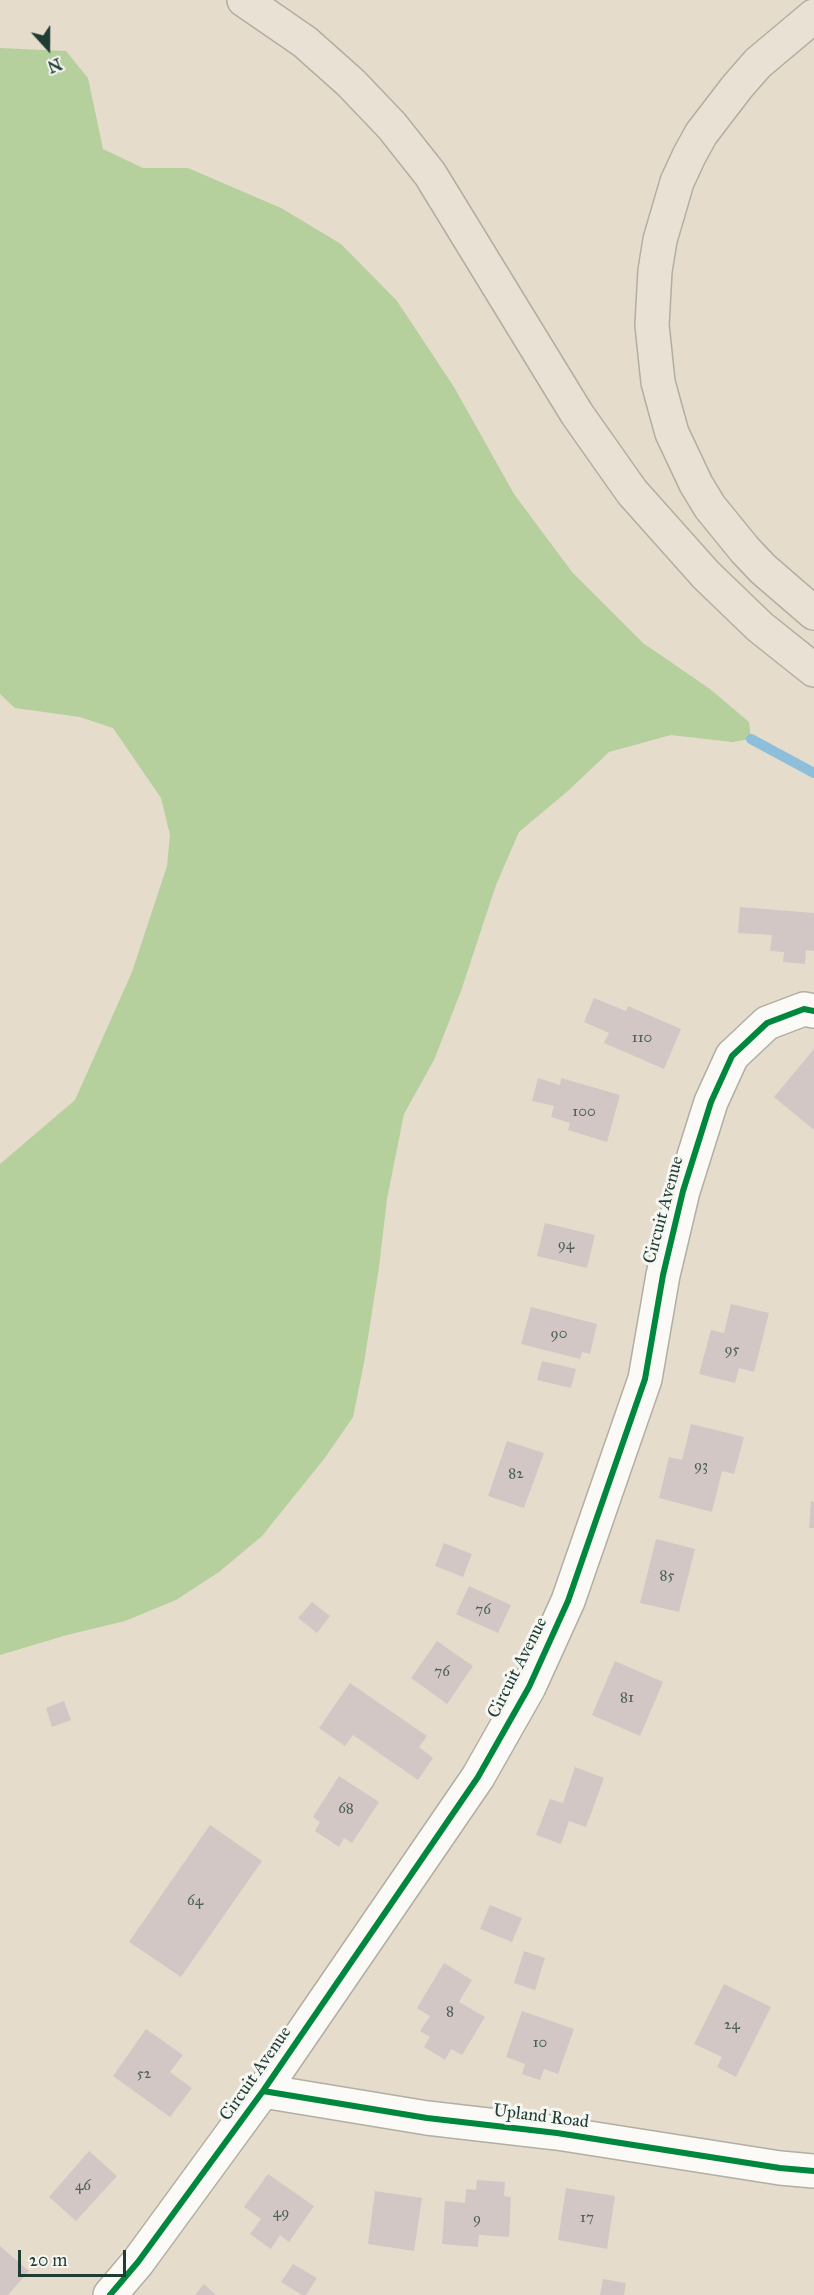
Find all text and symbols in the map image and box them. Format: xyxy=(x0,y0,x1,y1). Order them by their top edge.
north arrow xyxy=(18,18,78,78)
text: N xyxy=(45,54,64,77)
house number: 110 xyxy=(632,1029,652,1047)
house number: 100 xyxy=(572,1103,596,1121)
street label: Circuit Avenue xyxy=(639,1154,689,1266)
house number: 94 xyxy=(558,1236,574,1254)
house number: 90 xyxy=(551,1325,567,1343)
house number: 95 xyxy=(724,1341,740,1359)
house number: 93 xyxy=(694,1457,708,1475)
house number: 82 xyxy=(508,1465,524,1483)
house number: 85 xyxy=(660,1567,674,1585)
house number: 76 xyxy=(475,1601,491,1619)
street label: Circuit Avenue xyxy=(483,1614,553,1722)
house number: 76 xyxy=(434,1663,450,1681)
house number: 81 xyxy=(620,1689,634,1707)
house number: 68 xyxy=(338,1800,354,1818)
house number: 64 xyxy=(187,1892,203,1910)
house number: 8 xyxy=(446,2003,454,2021)
house number: 24 xyxy=(724,2016,740,2034)
street label: Circuit Avenue xyxy=(216,2023,296,2125)
house number: 10 xyxy=(533,2034,547,2052)
house number: 52 xyxy=(137,2065,151,2083)
street label: Upland Road xyxy=(492,2100,590,2134)
house number: 46 xyxy=(75,2177,91,2195)
house number: 49 xyxy=(273,2204,289,2222)
house number: 17 xyxy=(580,2209,594,2227)
house number: 9 xyxy=(473,2210,481,2228)
scale bar xyxy=(21,2238,129,2276)
text: 20 m xyxy=(29,2249,67,2271)

